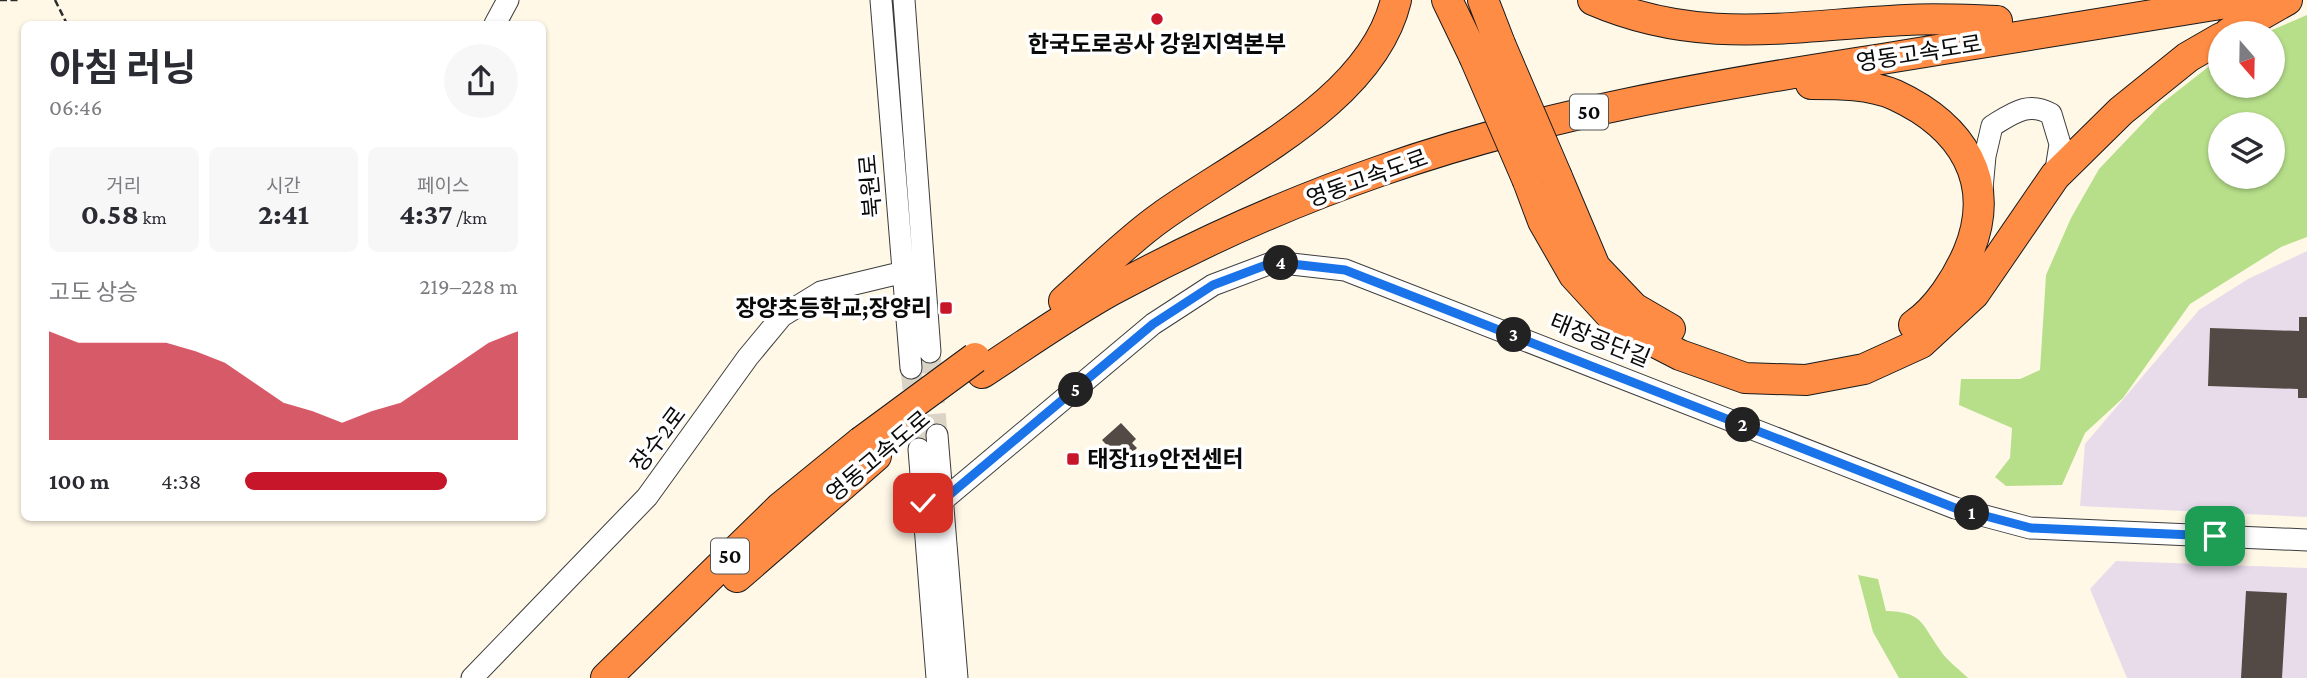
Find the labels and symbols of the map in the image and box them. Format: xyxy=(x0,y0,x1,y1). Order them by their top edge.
marker: 한국도로공사 강원지역본부 xyxy=(1149,11,1165,27)
north arrow xyxy=(2208,21,2286,98)
street label: 영동고속도로 xyxy=(1854,30,1984,76)
place label: 한국도로공사 강원지역본부 xyxy=(1028,31,1286,57)
road number: 50 xyxy=(1570,94,1608,130)
street label: 영동고속도로 xyxy=(1303,144,1431,212)
street label: 북원로 xyxy=(854,153,886,219)
pin: 4 xyxy=(1264,246,1298,280)
place label: 장양초등학교;장양리 xyxy=(735,295,932,321)
marker: 장양초등학교;장양리 xyxy=(938,300,954,316)
street label: 태장공단길 xyxy=(1546,308,1654,372)
pin: 3 xyxy=(1496,318,1532,352)
pin: 5 xyxy=(1058,372,1094,408)
street label: 장수2로 xyxy=(625,401,691,477)
street label: 영동고속도로 xyxy=(821,405,935,507)
pin: 2 xyxy=(1726,408,1760,442)
place label: 태장119안전센터 xyxy=(1087,446,1244,472)
marker: 태장119안전센터 xyxy=(1065,451,1081,467)
pin xyxy=(893,473,953,533)
pin: 1 xyxy=(1954,496,1990,530)
pin xyxy=(2185,506,2245,566)
road number: 50 xyxy=(711,538,749,574)

